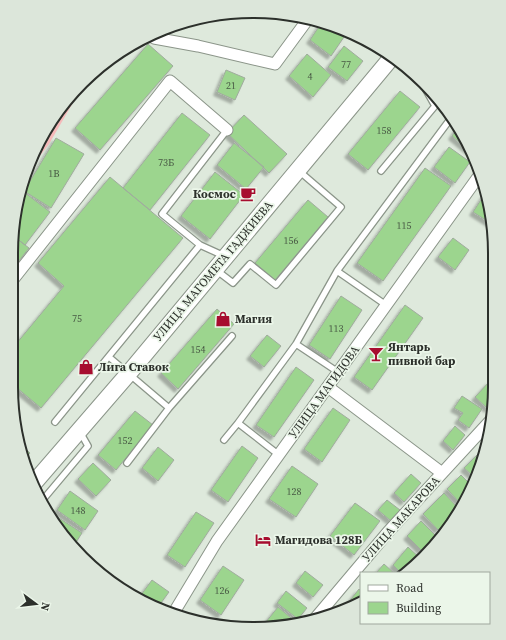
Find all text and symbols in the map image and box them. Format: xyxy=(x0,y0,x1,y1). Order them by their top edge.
house number: 77 xyxy=(341,58,351,71)
house number: 4 xyxy=(308,70,313,83)
house number: 21 xyxy=(226,79,236,92)
house number: 158 xyxy=(377,124,392,137)
house number: 73Б xyxy=(158,156,174,169)
house number: 1В xyxy=(48,167,60,180)
cafe icon: Космос xyxy=(239,185,257,203)
place label: Космос xyxy=(193,186,236,202)
street label: УЛИЦА МАГОМЕТА ГАДЖИЕВА xyxy=(149,197,277,345)
house number: 115 xyxy=(397,219,412,232)
house number: 156 xyxy=(284,234,299,247)
shop icon: Магия xyxy=(214,310,232,328)
place label: Магия xyxy=(235,311,272,327)
house number: 75 xyxy=(72,312,82,325)
house number: 113 xyxy=(329,322,344,335)
place label: Янтарь пивной бар xyxy=(388,339,455,369)
street label: УЛИЦА МАГИДОВА xyxy=(285,342,363,442)
house number: 154 xyxy=(191,343,206,356)
bar icon: Янтарь пивной бар xyxy=(367,345,385,363)
shop icon: Лига Ставок xyxy=(77,358,95,376)
place label: Лига Ставок xyxy=(98,359,169,375)
house number: 152 xyxy=(118,434,133,447)
street label: УЛИЦА МАКАРОВА xyxy=(358,473,444,565)
house number: 128 xyxy=(287,485,302,498)
house number: 148 xyxy=(71,504,86,517)
hotel icon: Магидова 128Б xyxy=(254,531,272,549)
place label: Магидова 128Б xyxy=(275,532,362,548)
legend xyxy=(360,572,490,624)
text: Road xyxy=(396,580,423,596)
north arrow xyxy=(16,584,56,624)
house number: 126 xyxy=(215,584,230,597)
text: Building xyxy=(396,600,441,616)
text: N xyxy=(37,601,53,612)

